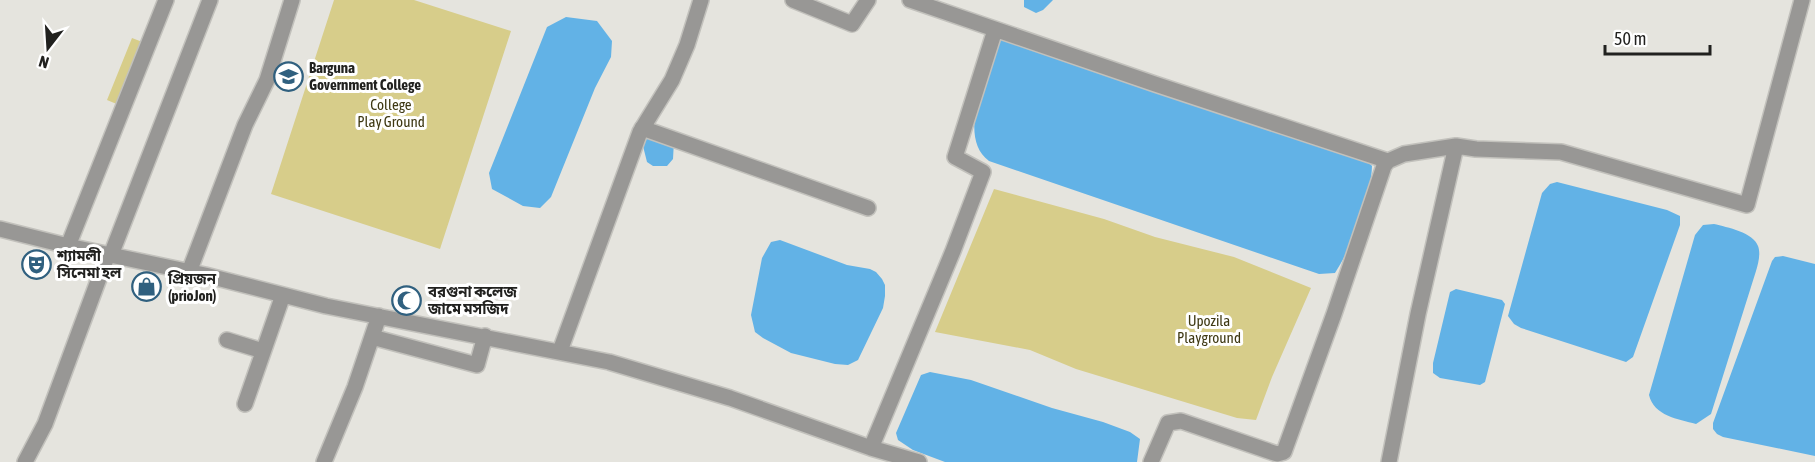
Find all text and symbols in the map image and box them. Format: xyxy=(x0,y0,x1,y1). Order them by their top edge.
north arrow xyxy=(18,18,78,78)
scale bar xyxy=(1605,18,1710,56)
text: 50 m xyxy=(1614,28,1646,49)
text: N xyxy=(36,52,51,72)
place label: Barguna Government College xyxy=(309,59,421,93)
school or university icon: Barguna Government College xyxy=(272,60,304,92)
park label: College Play Ground xyxy=(357,96,425,130)
place label: শ্যামলী সিনেমা হল xyxy=(56,247,122,281)
theatre icon: শ্যামলী সিনেমা হল xyxy=(20,248,52,280)
place label: প্রিয়জন (prioJon) xyxy=(167,270,217,304)
shop icon: প্রিয়জন (prioJon) xyxy=(131,271,163,303)
place label: বরগুনা কলেজ জামে মসজিদ xyxy=(427,283,517,317)
mosque icon: বরগুনা কলেজ জামে মসজিদ xyxy=(391,284,423,316)
park label: Upozila Playground xyxy=(1177,312,1241,346)

